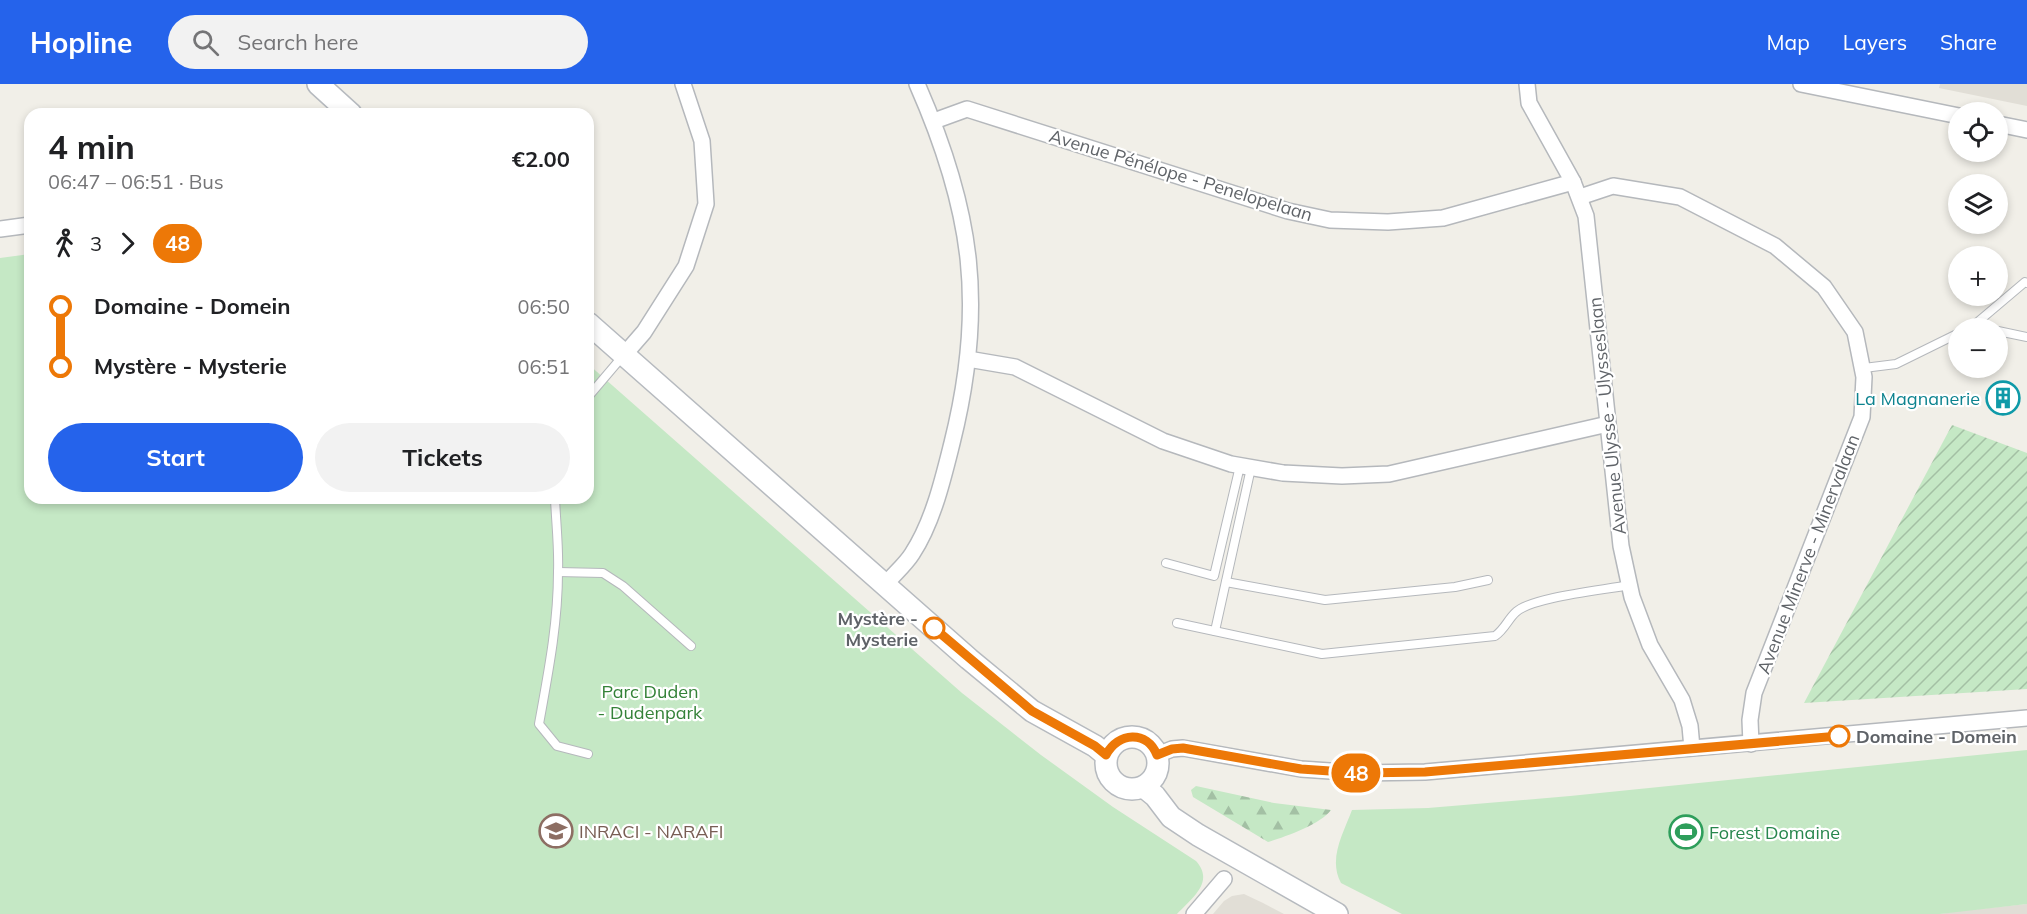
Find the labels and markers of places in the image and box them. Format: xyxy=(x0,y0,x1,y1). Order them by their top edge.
building icon: La Magnanerie xyxy=(1985,380,2021,416)
place label: La Magnanerie xyxy=(1855,387,1980,410)
place label: Mystère - Mysterie xyxy=(838,607,918,651)
marker: Mystère - Mysterie xyxy=(923,617,945,639)
marker: Domaine - Domein xyxy=(1828,725,1850,747)
place label: Domaine - Domein xyxy=(1856,725,2017,748)
school or university icon: INRACI - NARAFI xyxy=(538,813,574,849)
sports icon: Forest Domaine xyxy=(1668,814,1704,850)
place label: INRACI - NARAFI xyxy=(579,820,723,843)
place label: Forest Domaine xyxy=(1709,821,1840,844)

